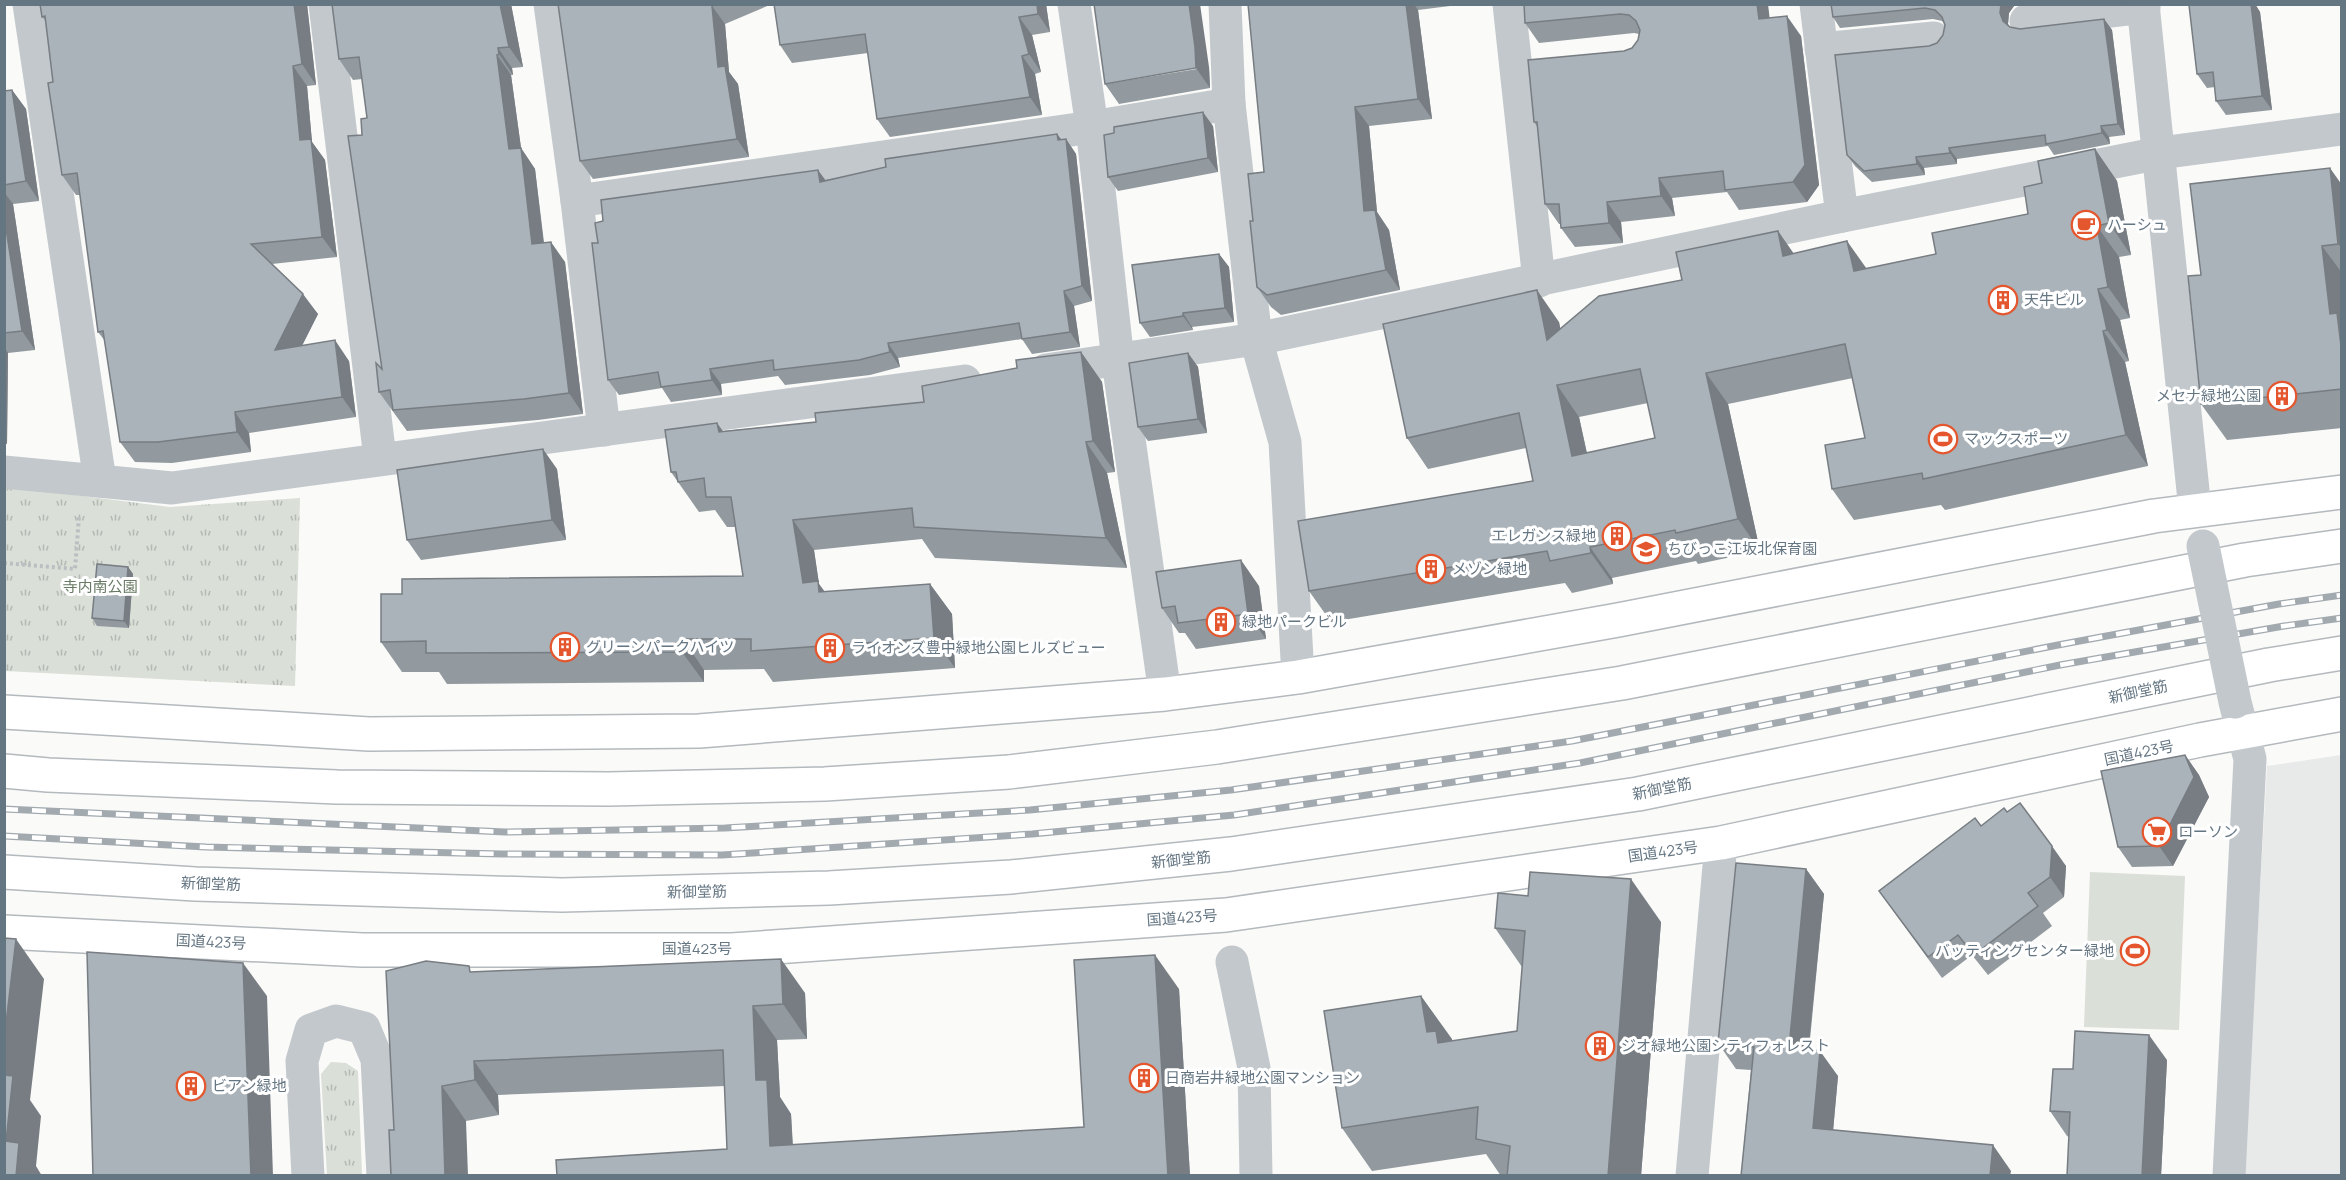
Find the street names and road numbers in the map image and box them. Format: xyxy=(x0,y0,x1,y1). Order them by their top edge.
street label: 新御堂筋 xyxy=(2106,675,2169,708)
street label: 国道423号 xyxy=(2102,735,2176,770)
street label: 新御堂筋 xyxy=(1630,772,1693,805)
street label: 国道423号 xyxy=(1626,836,1699,867)
street label: 新御堂筋 xyxy=(1150,846,1212,873)
street label: 新御堂筋 xyxy=(181,872,241,895)
street label: 新御堂筋 xyxy=(667,880,727,903)
street label: 国道423号 xyxy=(1146,905,1218,930)
street label: 国道423号 xyxy=(175,929,247,954)
street label: 国道423号 xyxy=(662,938,732,959)

